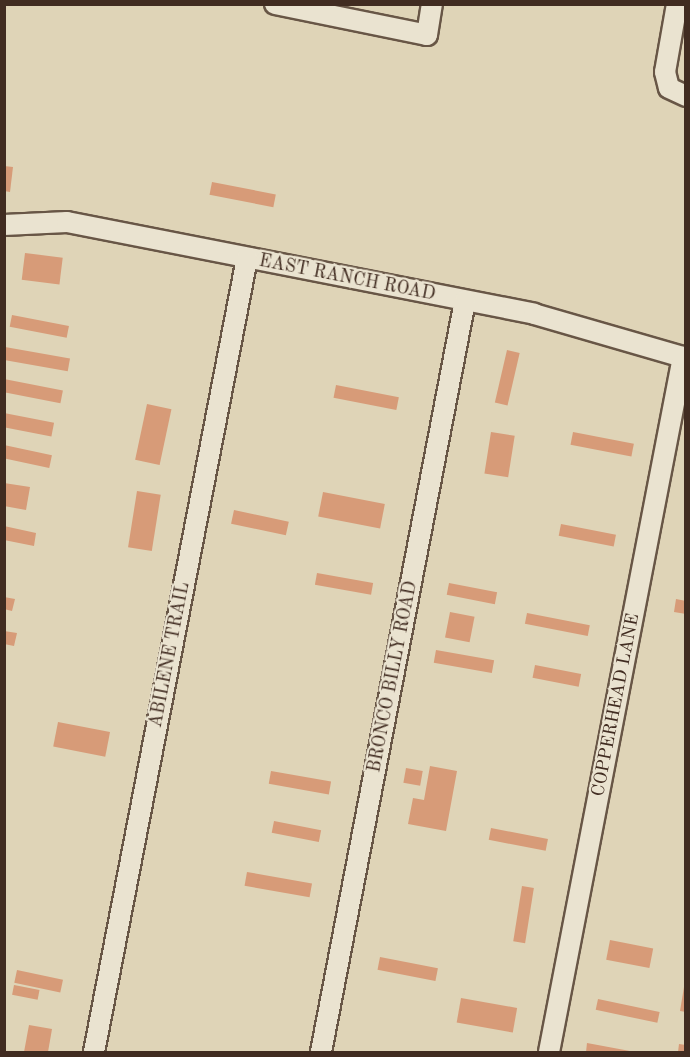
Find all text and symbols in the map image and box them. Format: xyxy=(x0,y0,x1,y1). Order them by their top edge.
street label: EAST RANCH ROAD xyxy=(257,250,437,306)
street label: ABILENE TRAIL xyxy=(145,580,195,730)
street label: BRONCO BILLY ROAD xyxy=(364,580,422,774)
street label: COPPERHEAD LANE xyxy=(588,612,644,798)

